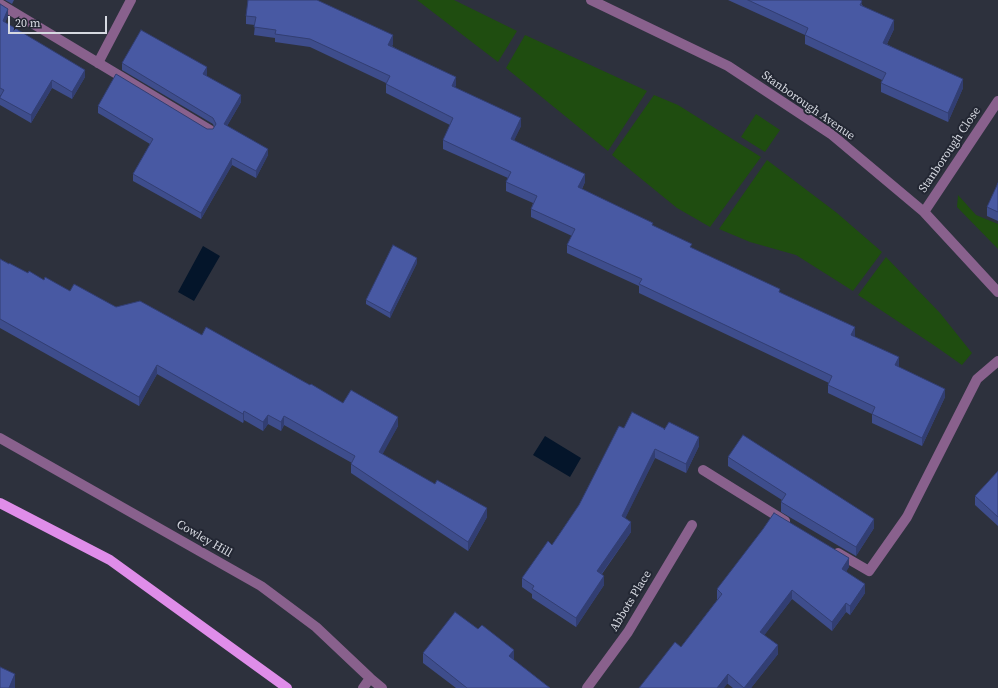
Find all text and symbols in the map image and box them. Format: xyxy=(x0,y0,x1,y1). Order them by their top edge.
scale bar xyxy=(10,8,109,34)
text: 20 m xyxy=(15,15,41,31)
street label: Stanborough Avenue xyxy=(759,68,857,144)
street label: Stanborough Close xyxy=(916,104,984,196)
street label: Cowley Hill xyxy=(174,517,234,561)
street label: Abbots Place xyxy=(607,568,655,634)

